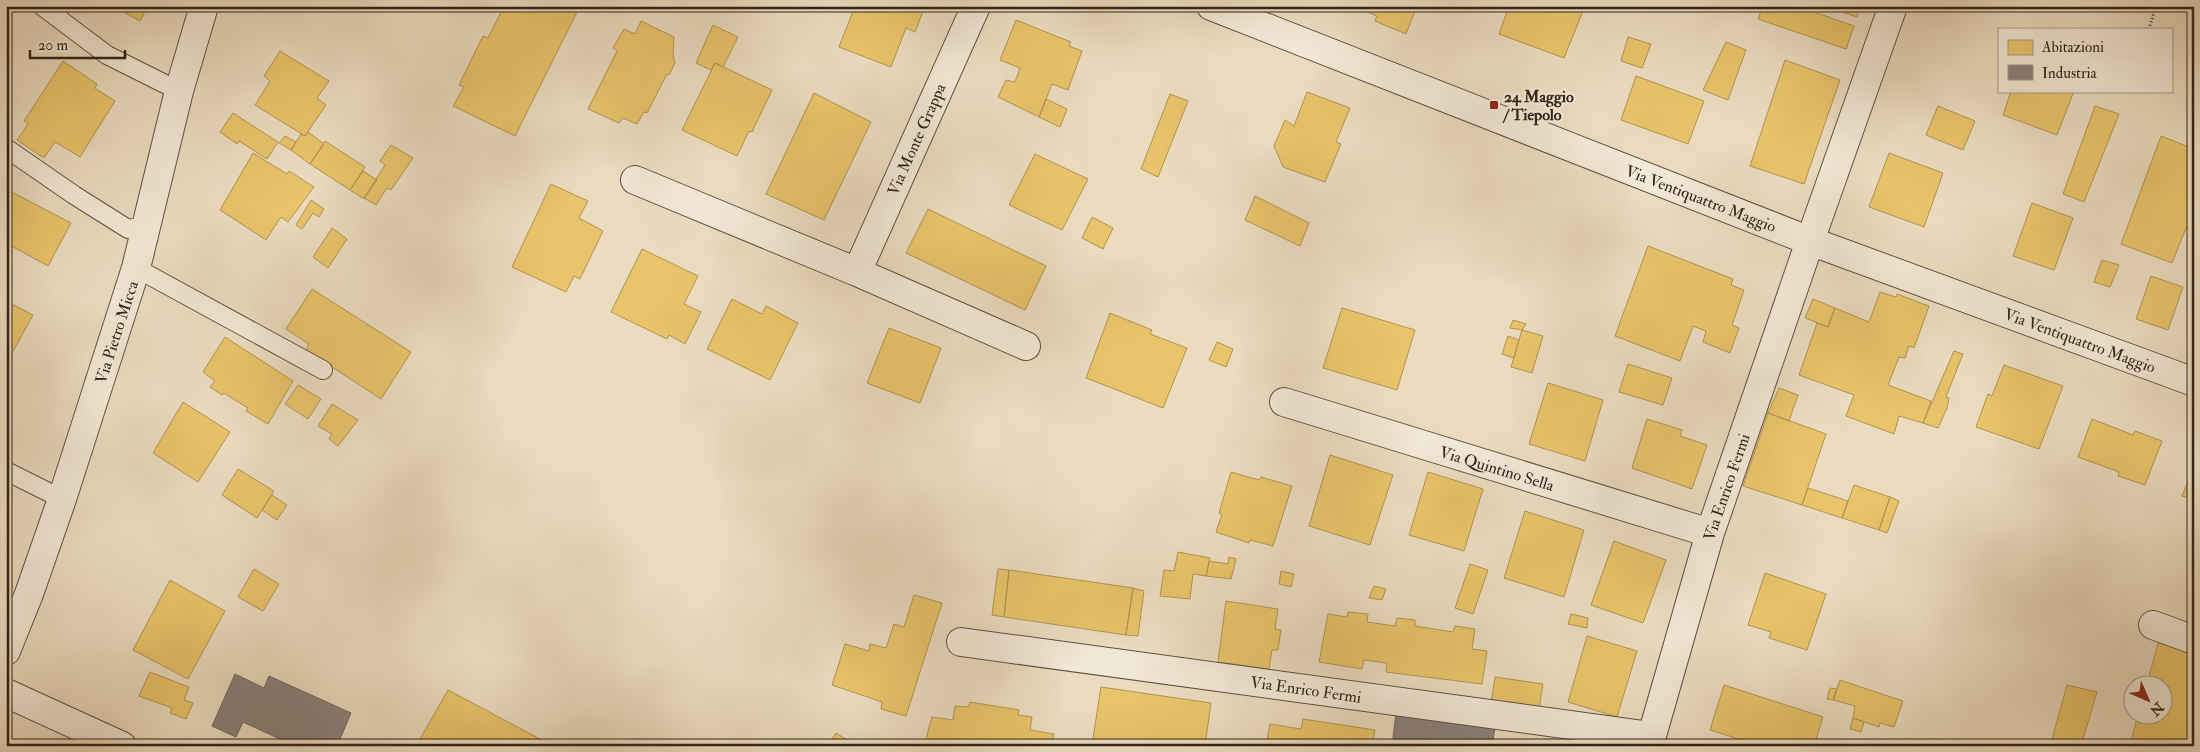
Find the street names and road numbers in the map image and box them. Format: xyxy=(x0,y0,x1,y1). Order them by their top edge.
street label: Via Monte Grappa xyxy=(883,80,952,199)
street label: Via Ventiquattro Maggio xyxy=(1622,161,1779,237)
street label: Via Pietro Micca xyxy=(91,278,143,386)
street label: Via Ventiquattro Maggio xyxy=(2001,304,2158,378)
street label: Via Enrico Fermi xyxy=(1699,431,1755,543)
street label: Via Quintino Sella xyxy=(1437,442,1557,496)
street label: Via Enrico Fermi xyxy=(1249,672,1363,708)

